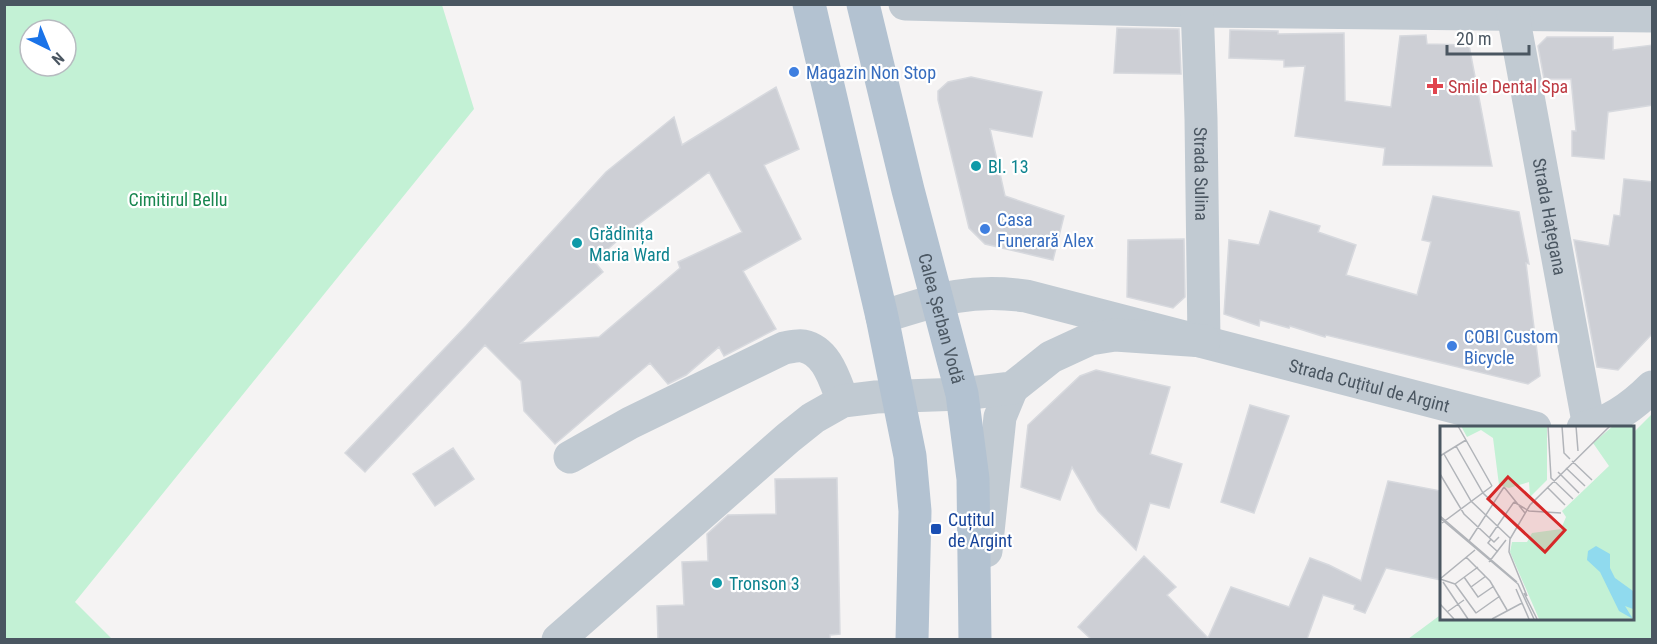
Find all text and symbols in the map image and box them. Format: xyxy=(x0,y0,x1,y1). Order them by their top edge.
north arrow xyxy=(18,18,78,78)
scale bar xyxy=(1447,18,1530,56)
text: 20 m xyxy=(1456,28,1491,49)
text: N xyxy=(48,48,68,69)
place label: Magazin Non Stop xyxy=(806,62,936,83)
marker: Magazin Non Stop xyxy=(787,65,801,79)
place label: Smile Dental Spa xyxy=(1448,76,1568,97)
marker: Smile Dental Spa xyxy=(1426,77,1444,95)
street label: Strada Sulina xyxy=(1191,127,1213,221)
place label: Bl. 13 xyxy=(988,156,1029,177)
street label: Strada Hațegana xyxy=(1529,156,1571,277)
marker: Bl. 13 xyxy=(969,159,983,173)
park label: Cimitirul Bellu xyxy=(128,189,228,210)
place label: Casa Funerară Alex xyxy=(997,209,1094,251)
marker: Casa Funerară Alex xyxy=(978,222,992,236)
place label: Grădinița Maria Ward xyxy=(589,223,670,265)
marker: Grădinița Maria Ward xyxy=(570,236,584,250)
street label: Calea Șerban Vodă xyxy=(915,251,969,386)
place label: COBI Custom Bicycle xyxy=(1464,326,1558,368)
marker: COBI Custom Bicycle xyxy=(1445,339,1459,353)
street label: Strada Cuțitul de Argint xyxy=(1287,354,1452,416)
inset map xyxy=(1440,426,1633,620)
place label: Cuțitul de Argint xyxy=(948,509,1012,551)
marker: Cuțitul de Argint xyxy=(929,522,943,536)
place label: Tronson 3 xyxy=(729,573,800,594)
marker: Tronson 3 xyxy=(710,576,724,590)

